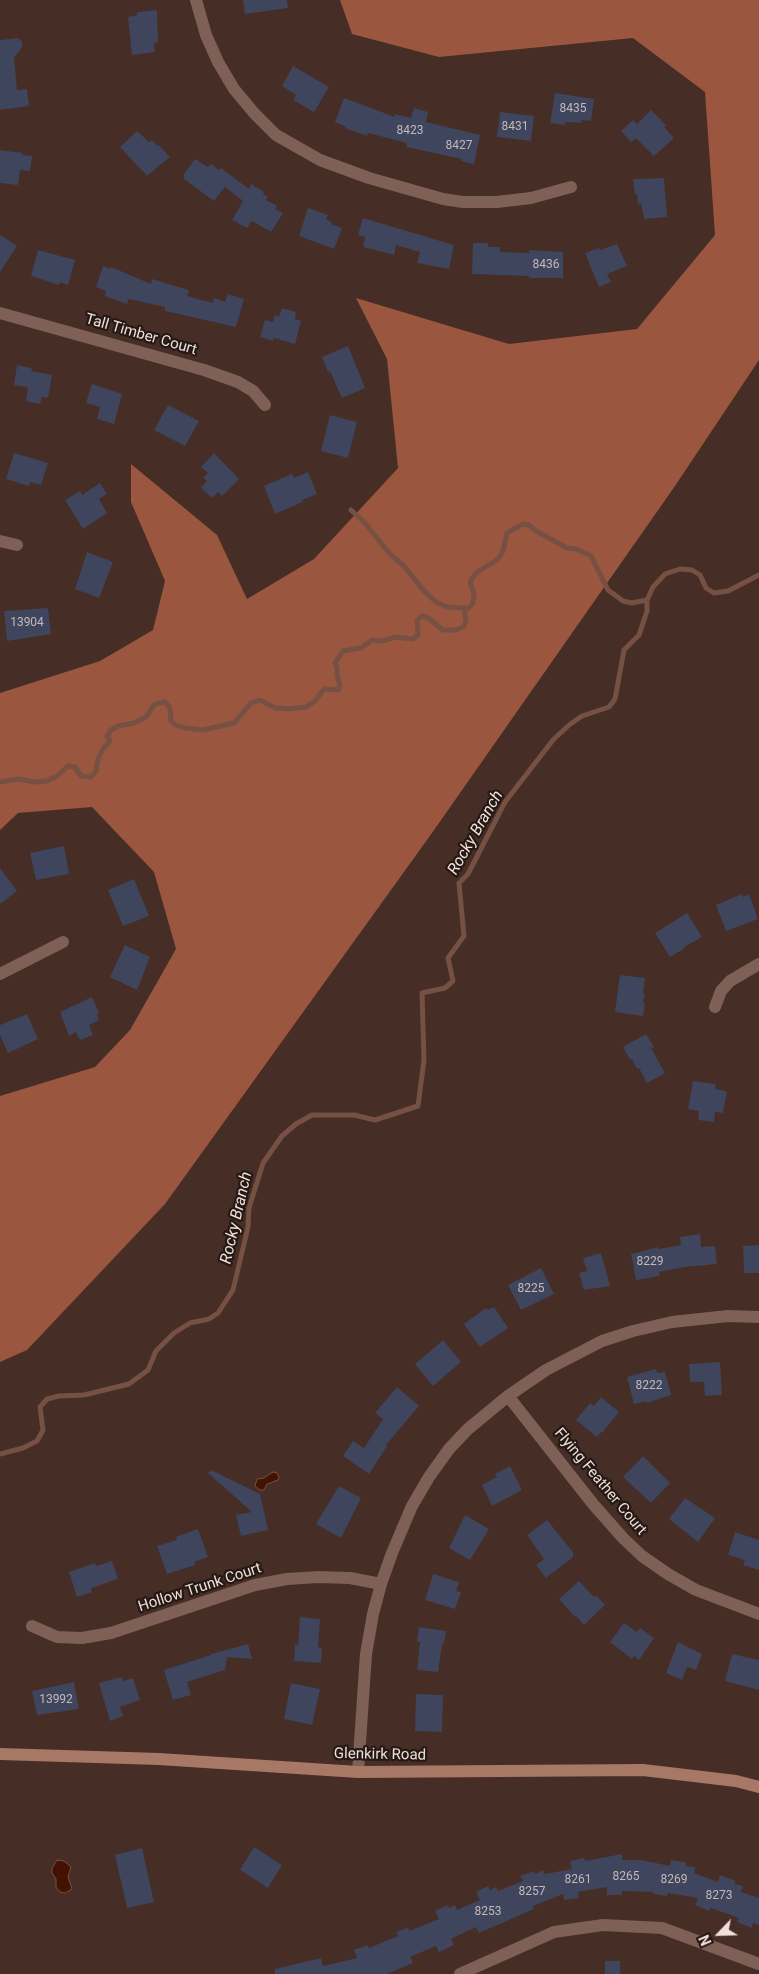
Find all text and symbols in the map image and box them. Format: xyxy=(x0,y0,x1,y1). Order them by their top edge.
house number: 8435 xyxy=(560,102,586,116)
house number: 8431 xyxy=(502,120,528,134)
house number: 8423 xyxy=(397,124,423,138)
house number: 8427 xyxy=(446,139,472,153)
house number: 8436 xyxy=(533,258,559,272)
street label: Tall Timber Court xyxy=(83,310,199,360)
house number: 13904 xyxy=(10,616,44,630)
water label: Rocky Branch xyxy=(444,788,508,878)
water label: Rocky Branch xyxy=(217,1170,257,1266)
house number: 8229 xyxy=(637,1255,663,1269)
house number: 8225 xyxy=(518,1282,544,1296)
house number: 8222 xyxy=(636,1379,662,1393)
street label: Flying Feather Court xyxy=(550,1425,650,1539)
street label: Hollow Trunk Court xyxy=(136,1560,264,1616)
house number: 13992 xyxy=(39,1693,73,1707)
street label: Glenkirk Road xyxy=(334,1745,426,1765)
house number: 8265 xyxy=(613,1870,639,1884)
house number: 8261 xyxy=(565,1873,591,1887)
house number: 8269 xyxy=(661,1873,687,1887)
house number: 8257 xyxy=(519,1885,545,1899)
house number: 8273 xyxy=(706,1889,732,1903)
house number: 8253 xyxy=(475,1905,501,1919)
north arrow xyxy=(694,1909,744,1959)
text: N xyxy=(696,1932,715,1948)

